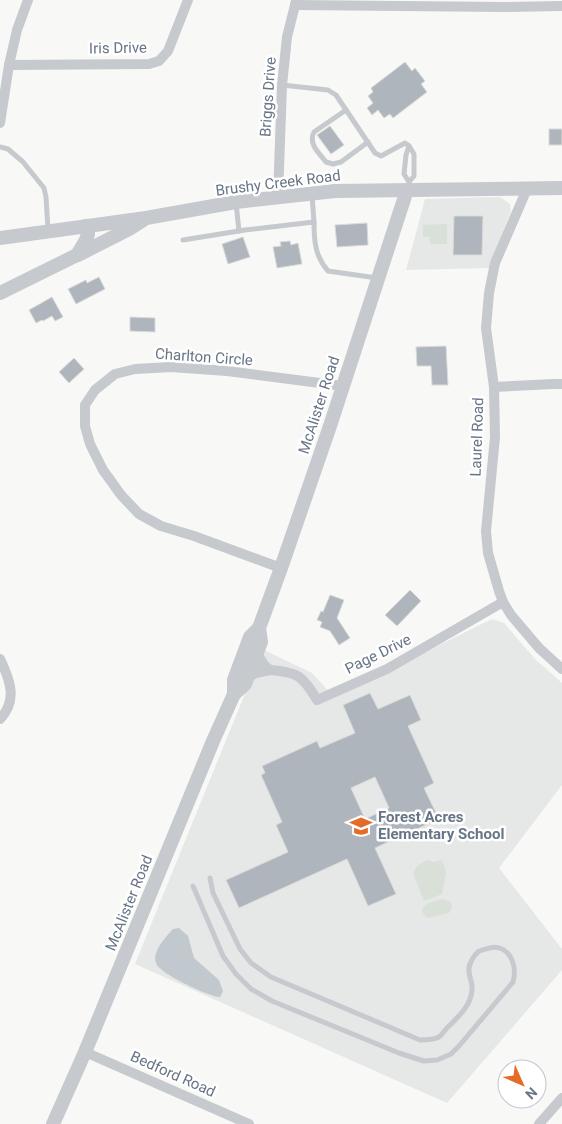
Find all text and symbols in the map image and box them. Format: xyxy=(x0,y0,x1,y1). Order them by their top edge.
street label: Iris Drive xyxy=(89,38,147,58)
street label: Briggs Drive xyxy=(256,56,280,138)
street label: Brushy Creek Road xyxy=(214,166,342,200)
street label: Charlton Circle xyxy=(154,345,254,369)
street label: McAlister Road xyxy=(295,354,343,456)
street label: Laurel Road xyxy=(467,397,487,477)
street label: Page Drive xyxy=(342,630,414,678)
place label: Forest Acres Elementary School xyxy=(378,808,504,843)
school or university icon: Forest Acres Elementary School xyxy=(348,813,374,839)
street label: McAlister Road xyxy=(102,852,156,954)
street label: Bedford Road xyxy=(128,1047,218,1101)
north arrow xyxy=(497,1059,547,1109)
text: N xyxy=(522,1084,540,1102)

